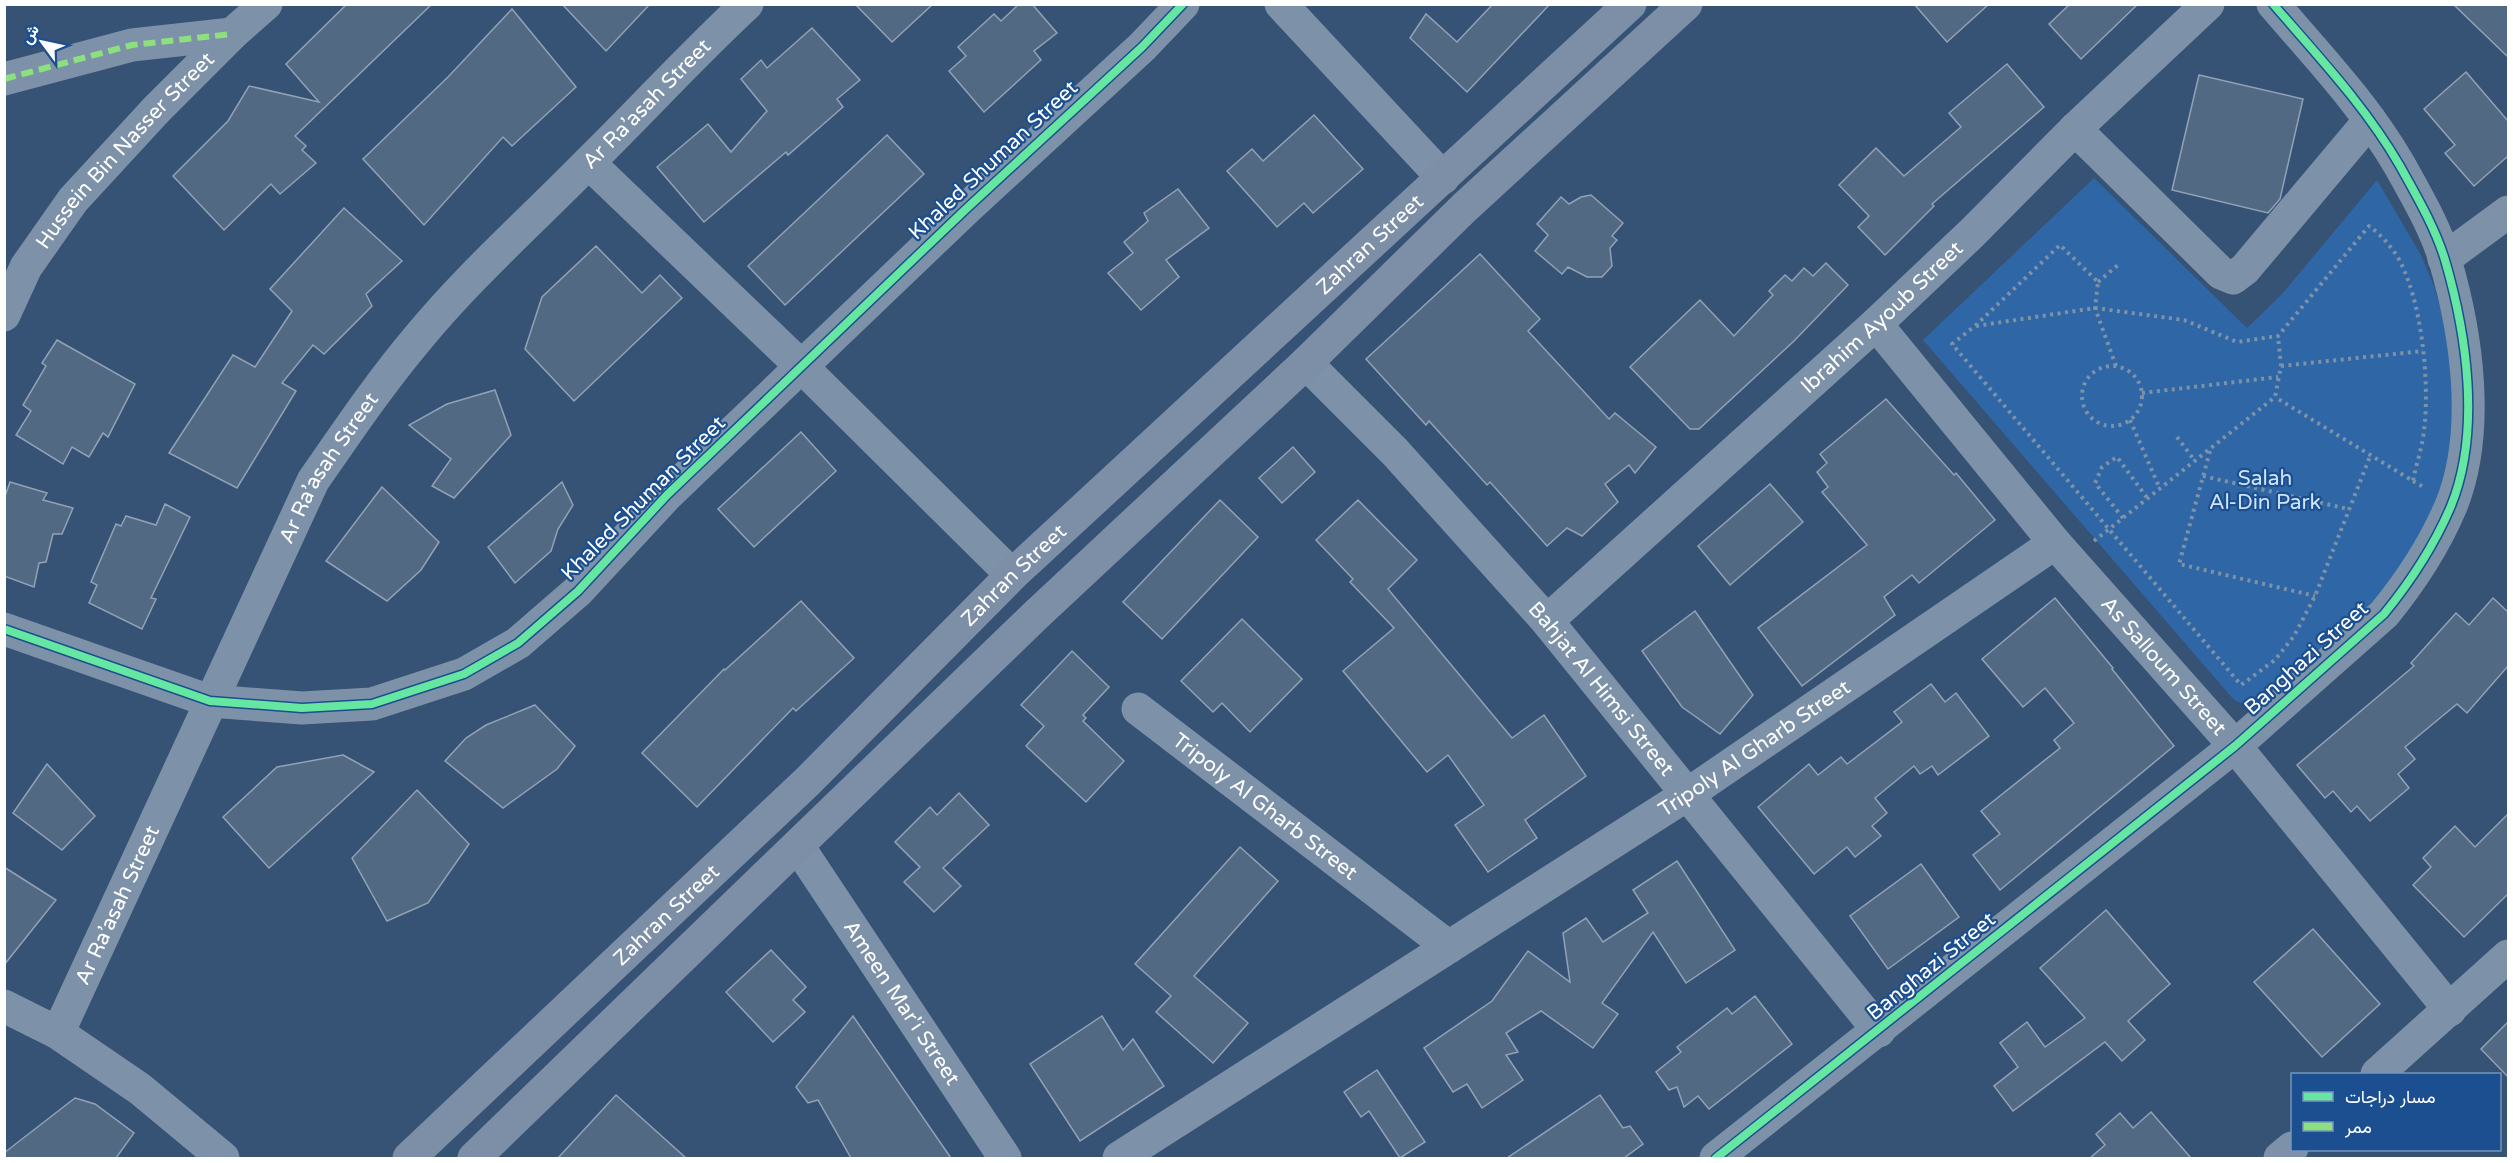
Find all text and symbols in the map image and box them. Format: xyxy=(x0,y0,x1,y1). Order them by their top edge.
north arrow xyxy=(12,12,72,72)
text: ش xyxy=(17,21,44,48)
street label: Ar Ra’asah Street xyxy=(578,34,716,174)
street label: Hussein Bin Nasser Street xyxy=(31,47,220,254)
street label: Khaled Shuman Street xyxy=(904,75,1083,245)
street label: Zahran Street xyxy=(1312,189,1429,300)
street label: Ibrahim Ayoub Street xyxy=(1796,236,1968,399)
street label: Ar Ra’asah Street xyxy=(274,388,384,547)
street label: Khaled Shuman Street xyxy=(556,411,731,586)
park label: Salah Al-Din Park xyxy=(2209,466,2321,515)
street label: Zahran Street xyxy=(956,519,1072,632)
street label: As Salloum Street xyxy=(2096,592,2232,741)
street label: Banghazi Street xyxy=(2239,596,2373,721)
street label: Bahjat Al Himsi Street xyxy=(1523,597,1679,781)
street label: Tripoly Al Gharb Street xyxy=(1654,675,1855,823)
street label: Tripoly Al Gharb Street xyxy=(1167,728,1362,885)
street label: Ar Ra’asah Street xyxy=(70,822,165,989)
street label: Zahran Street xyxy=(609,859,725,971)
street label: Banghazi Street xyxy=(1862,907,2001,1026)
street label: Ameen Mar'i Street xyxy=(838,916,965,1090)
legend xyxy=(2291,1073,2501,1151)
text: مسار دراجات xyxy=(2345,1086,2436,1108)
text: ممر xyxy=(2344,1116,2372,1138)

